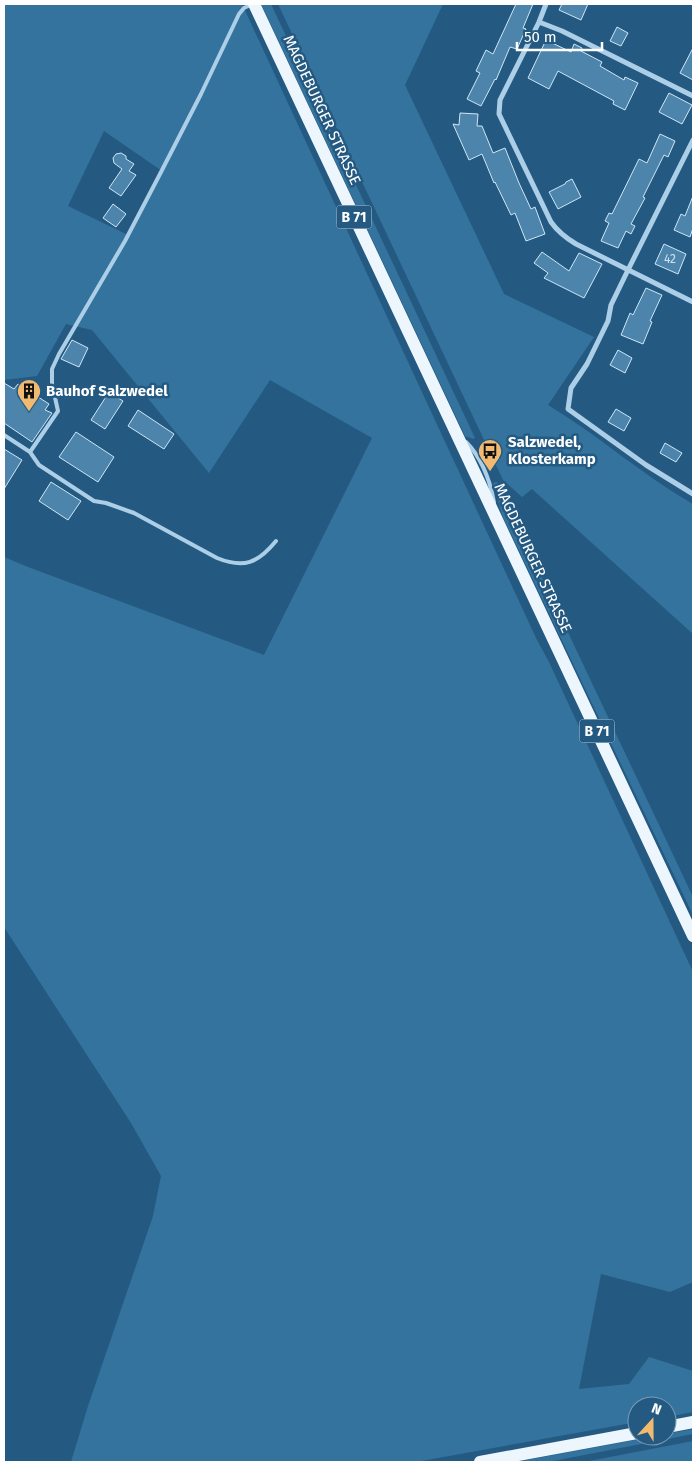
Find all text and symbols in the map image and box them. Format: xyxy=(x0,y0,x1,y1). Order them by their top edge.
scale bar xyxy=(517,20,602,52)
text: 50 m xyxy=(524,28,557,46)
street label: MAGDEBURGER STRASSE xyxy=(279,32,365,188)
road number: B 71 xyxy=(336,206,372,228)
house number: 42 xyxy=(664,252,676,266)
building icon: Bauhof Salzwedel xyxy=(16,378,42,412)
place label: Bauhof Salzwedel xyxy=(46,382,168,400)
place label: Salzwedel, Klosterkamp xyxy=(508,433,596,468)
bus stop icon: Salzwedel, Klosterkamp xyxy=(477,438,503,472)
street label: MAGDEBURGER STRASSE xyxy=(490,480,576,636)
road number: B 71 xyxy=(580,719,614,742)
north arrow xyxy=(627,1396,677,1446)
text: N xyxy=(649,1400,664,1419)

